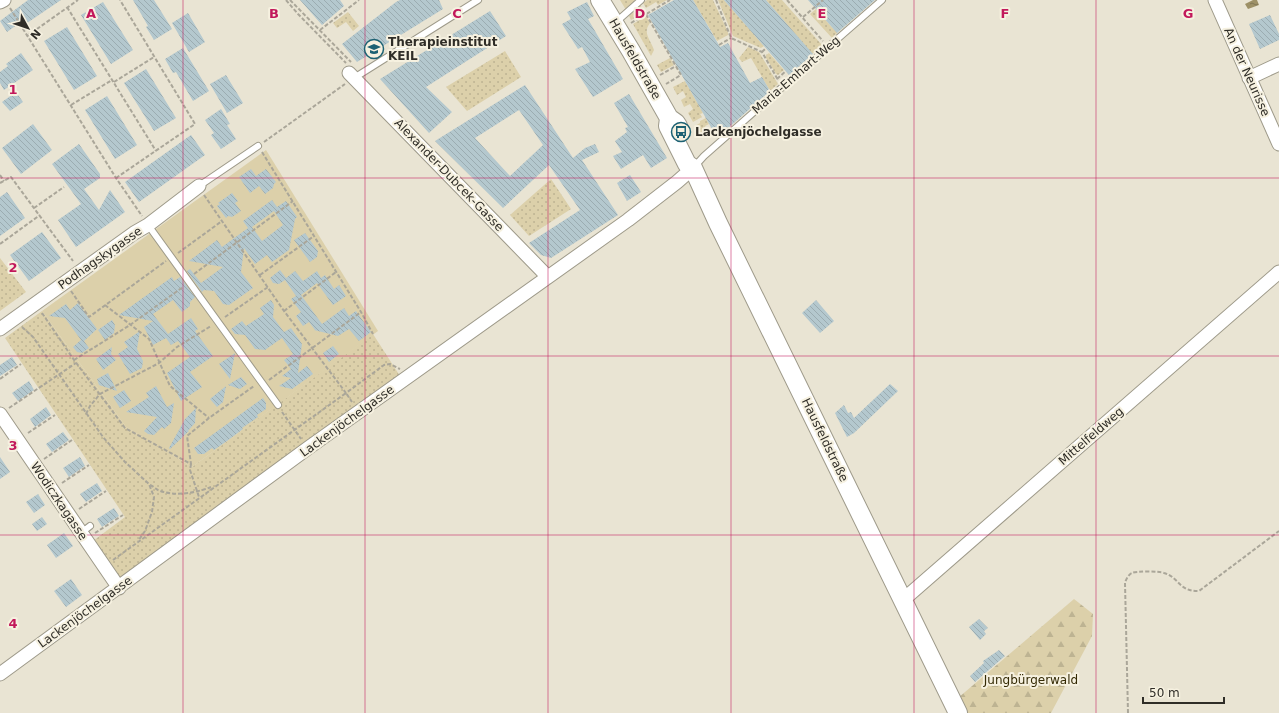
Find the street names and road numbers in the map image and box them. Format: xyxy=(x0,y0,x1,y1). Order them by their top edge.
street label: Hausfeldstraße xyxy=(606,16,664,102)
street label: An der Neurisse xyxy=(1221,26,1273,118)
street label: Maria-Emhart-Weg xyxy=(749,33,843,117)
street label: Alexander-Dubcek-Gasse xyxy=(392,116,506,234)
street label: Podhagskygasse xyxy=(55,224,145,292)
street label: Lackenjöchelgasse xyxy=(297,382,397,460)
street label: Hausfeldstraße xyxy=(799,396,851,484)
street label: Mittelfeldweg xyxy=(1056,404,1126,468)
street label: Wodiczkagasse xyxy=(28,459,90,543)
street label: Lackenjöchelgasse xyxy=(35,573,135,651)

